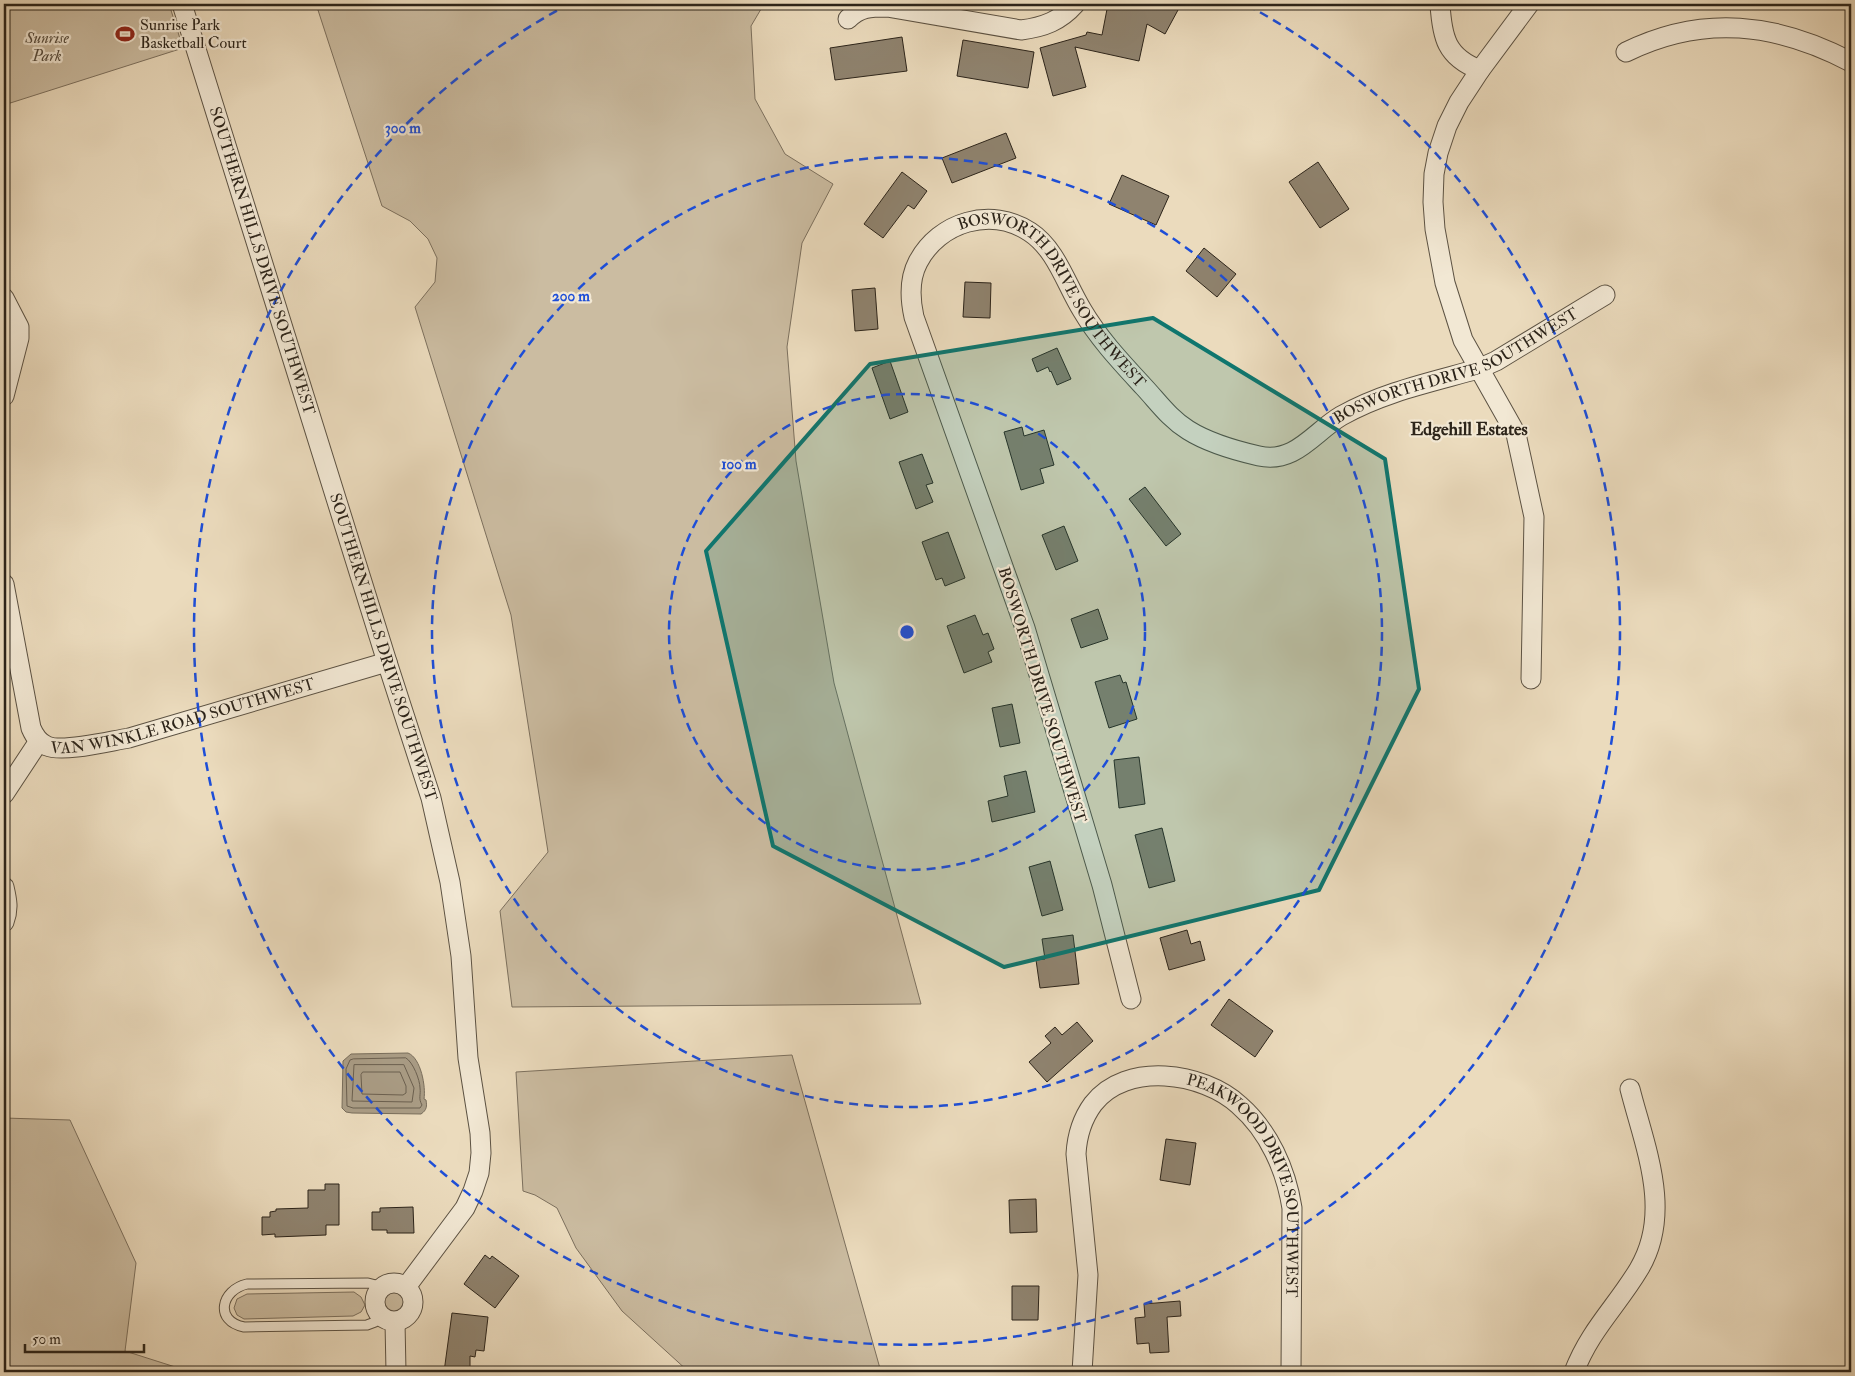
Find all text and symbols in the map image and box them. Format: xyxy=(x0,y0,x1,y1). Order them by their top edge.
place label: Sunrise Park Basketball Court xyxy=(140,15,247,53)
sports icon: Sunrise Park Basketball Court xyxy=(114,23,136,45)
park label: Sunrise Park xyxy=(24,28,69,66)
street label: SOUTHERN HILLS DRIVE SOUTHWEST xyxy=(205,104,319,418)
text: 300 m xyxy=(385,119,421,138)
street label: BOSWORTH DRIVE SOUTHWEST xyxy=(955,209,1150,392)
text: 200 m xyxy=(552,287,590,306)
street label: BOSWORTH DRIVE SOUTHWEST xyxy=(1330,304,1582,428)
district label: Edgehill Estates xyxy=(1410,418,1528,441)
text: 100 m xyxy=(721,455,757,474)
street label: SOUTHERN HILLS DRIVE SOUTHWEST xyxy=(325,491,441,804)
street label: BOSWORTH DRIVE SOUTHWEST xyxy=(993,565,1091,825)
centre of rings xyxy=(898,623,916,641)
street label: VAN WINKLE ROAD SOUTHWEST xyxy=(49,674,317,758)
street label: PEAKWOOD DRIVE SOUTHWEST xyxy=(1184,1069,1302,1297)
scale bar xyxy=(25,1321,144,1353)
text: 50 m xyxy=(32,1330,61,1349)

